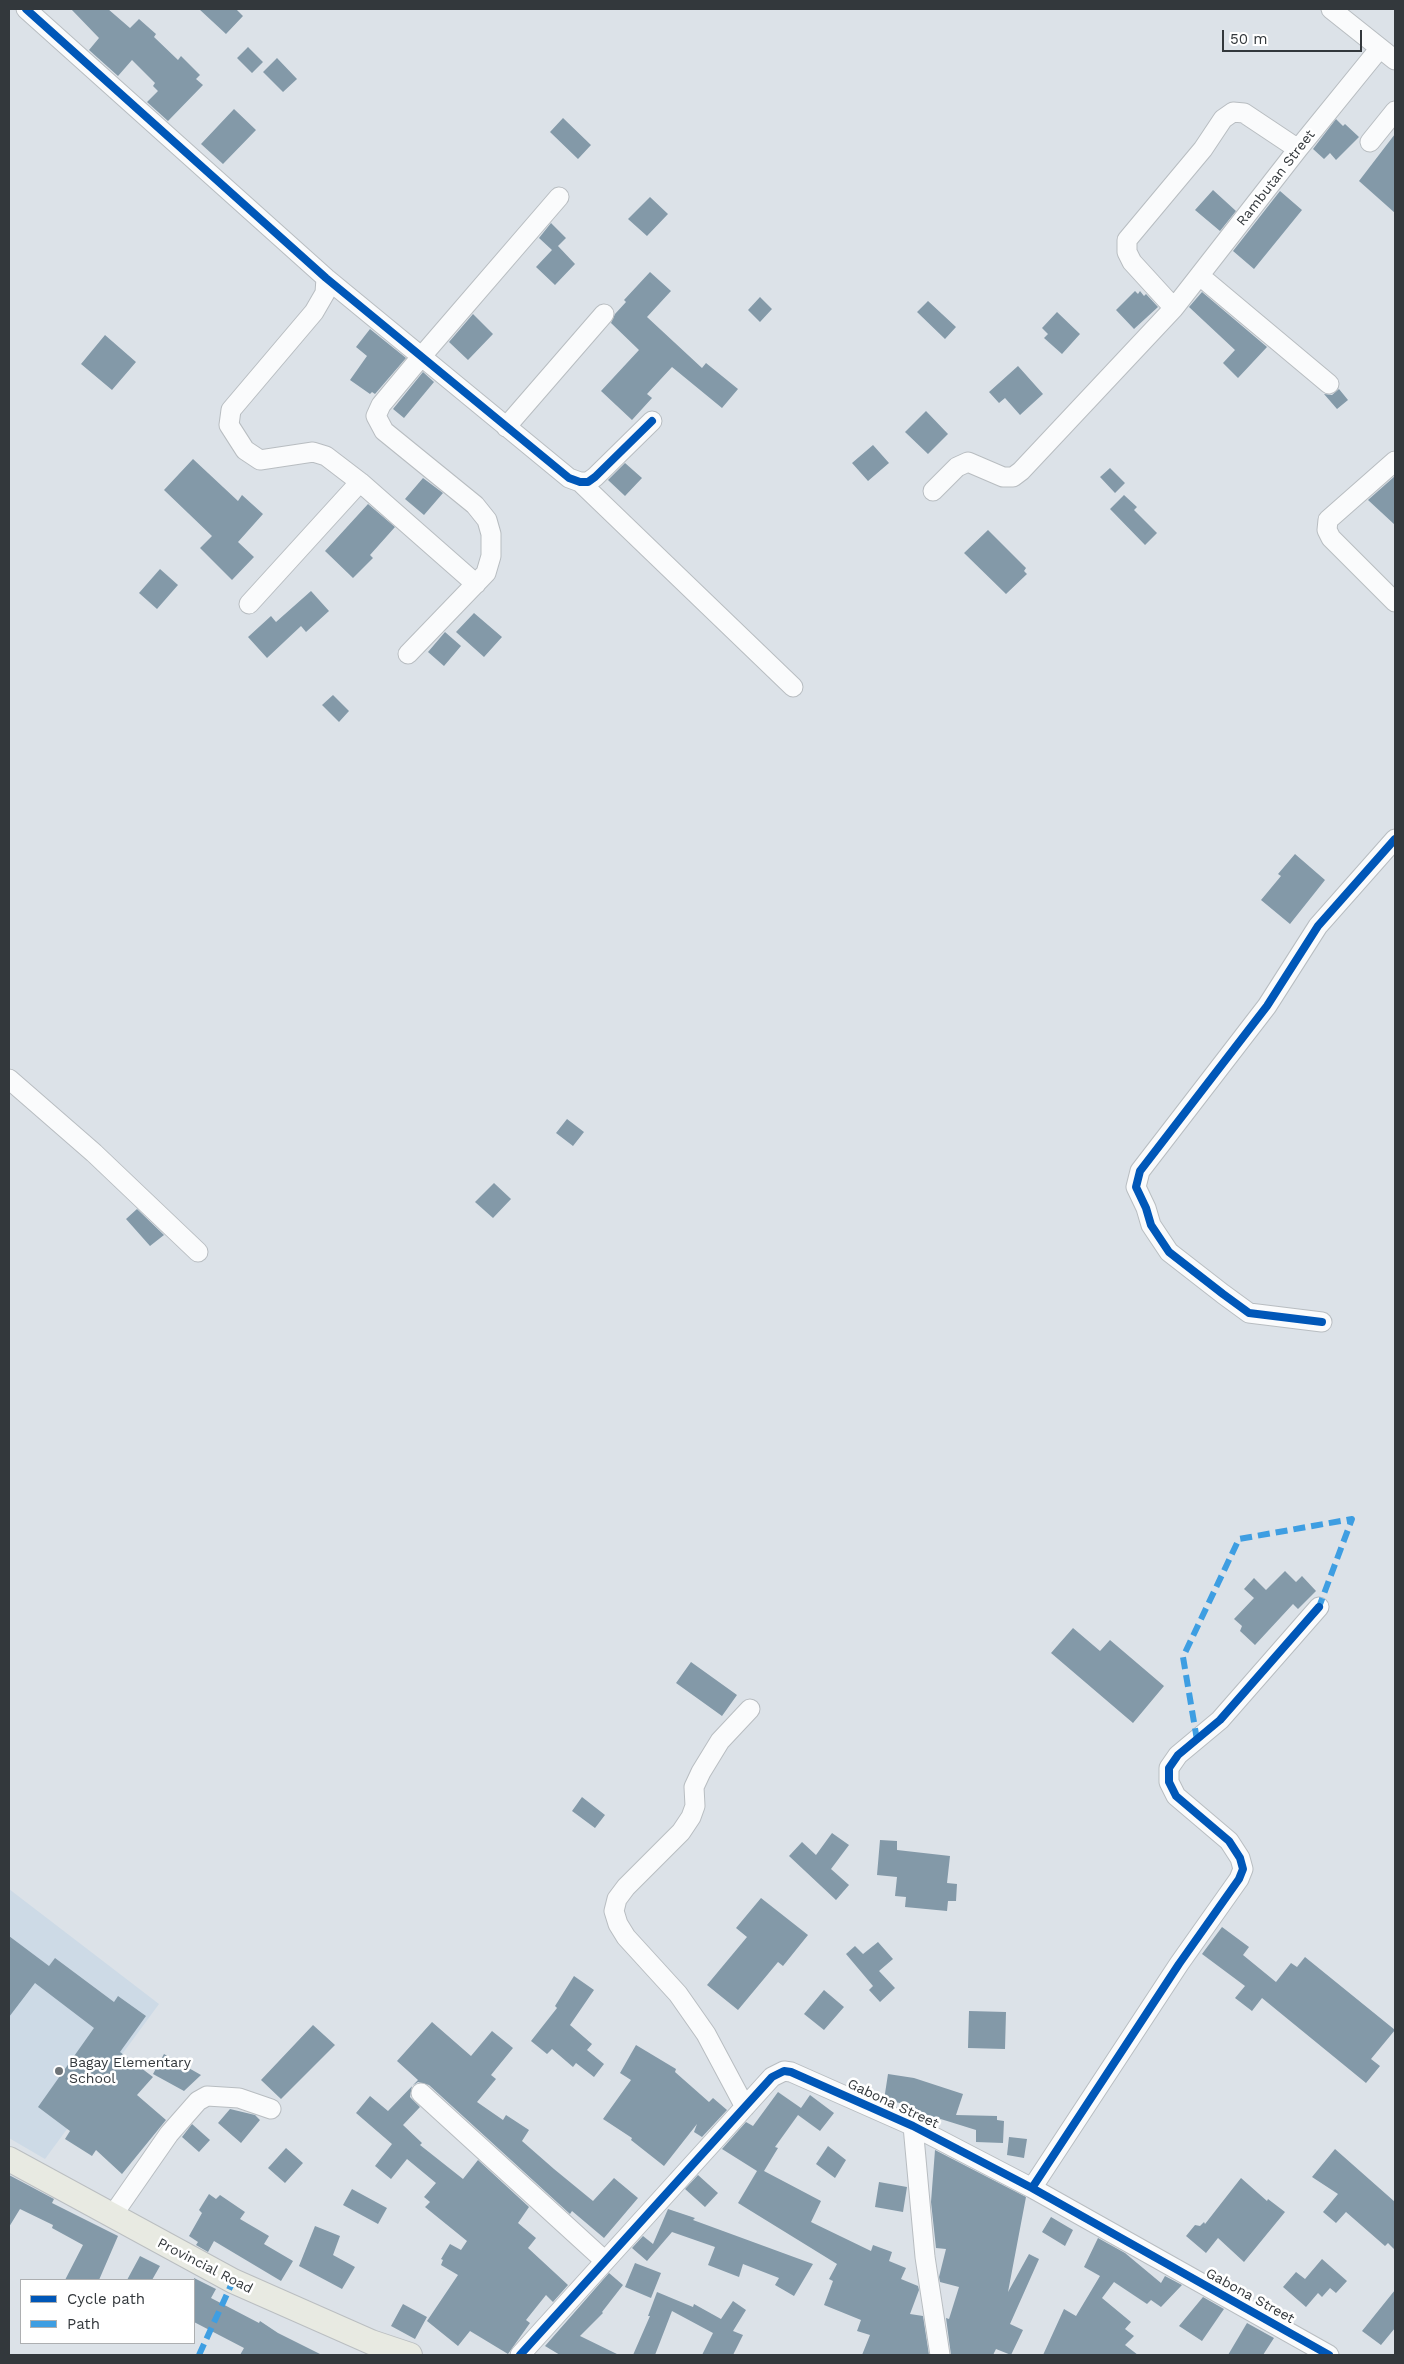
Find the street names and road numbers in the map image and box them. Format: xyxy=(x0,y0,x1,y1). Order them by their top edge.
street label: Rambutan Street xyxy=(1233,127,1319,229)
street label: Gabona Street xyxy=(845,2076,941,2132)
street label: Provincial Road xyxy=(154,2235,256,2297)
street label: Gabona Street xyxy=(1203,2265,1297,2327)

